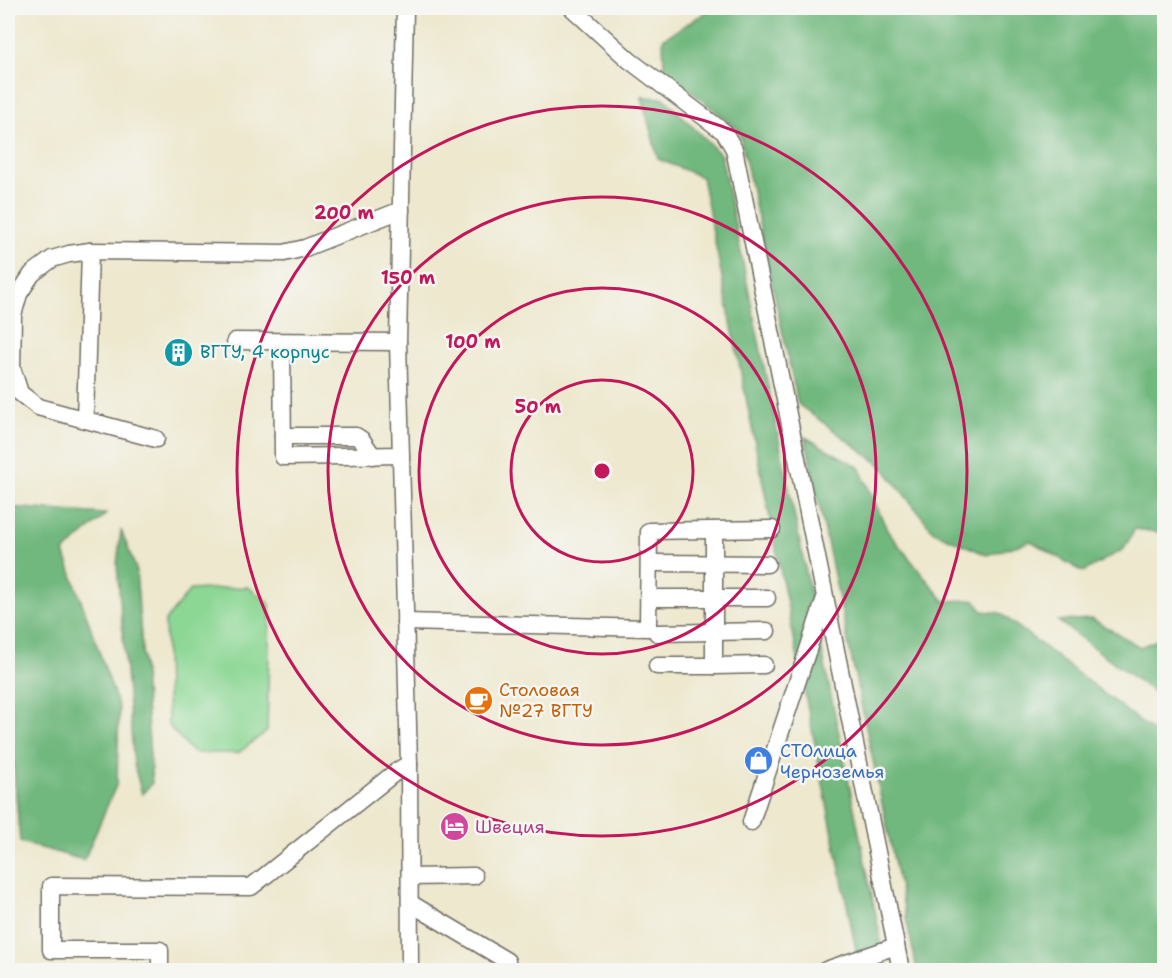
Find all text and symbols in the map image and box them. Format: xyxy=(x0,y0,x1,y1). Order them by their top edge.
text: 200 m xyxy=(314,201,375,225)
text: 150 m xyxy=(381,266,436,290)
text: 100 m xyxy=(445,330,501,354)
building icon: ВГТУ, 4 корпус xyxy=(163,336,195,368)
place label: ВГТУ, 4 корпус xyxy=(200,340,330,364)
text: 50 m xyxy=(515,395,562,419)
centre of rings xyxy=(592,461,612,481)
place label: Столовая №27 ВГТУ xyxy=(499,678,593,723)
cafe icon: Столовая №27 ВГТУ xyxy=(462,684,494,716)
place label: СТОлица Черноземья xyxy=(780,739,884,784)
shop icon: СТОлица Черноземья xyxy=(743,745,775,777)
hotel icon: Швеция xyxy=(438,811,470,843)
place label: Швеция xyxy=(475,815,545,839)

